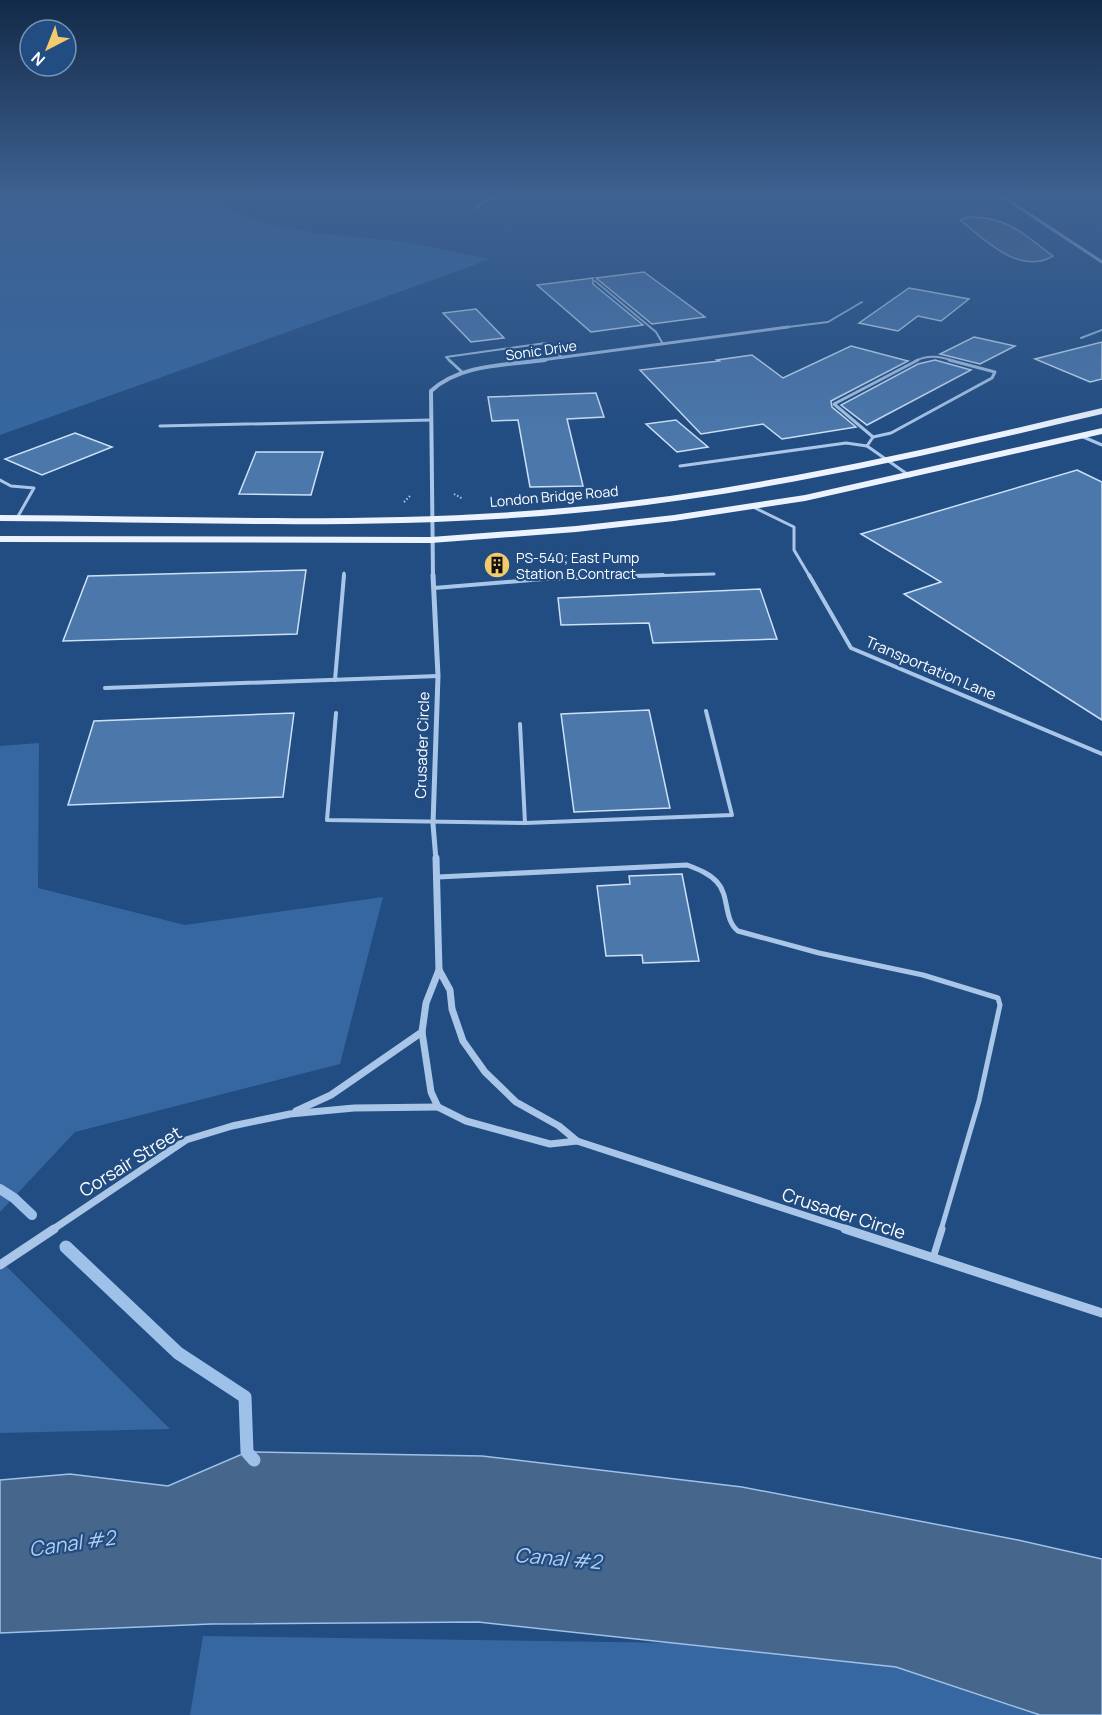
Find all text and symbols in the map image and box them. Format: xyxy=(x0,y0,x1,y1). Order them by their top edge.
north arrow xyxy=(18,18,78,78)
text: N xyxy=(26,47,50,71)
street label: Sonic Drive xyxy=(504,336,578,364)
street label: London Bridge Road xyxy=(489,481,619,511)
place label: PS-540; East Pump Station B Contract xyxy=(516,548,639,583)
building icon: PS-540; East Pump Station B Contract xyxy=(482,550,512,580)
street label: Transportation Lane xyxy=(863,631,1000,705)
street label: Crusader Circle xyxy=(410,691,434,799)
street label: Corsair Street xyxy=(74,1120,186,1202)
street label: Crusader Circle xyxy=(779,1182,909,1244)
water label: Canal #2 xyxy=(27,1523,119,1562)
water label: Canal #2 xyxy=(514,1541,605,1575)

